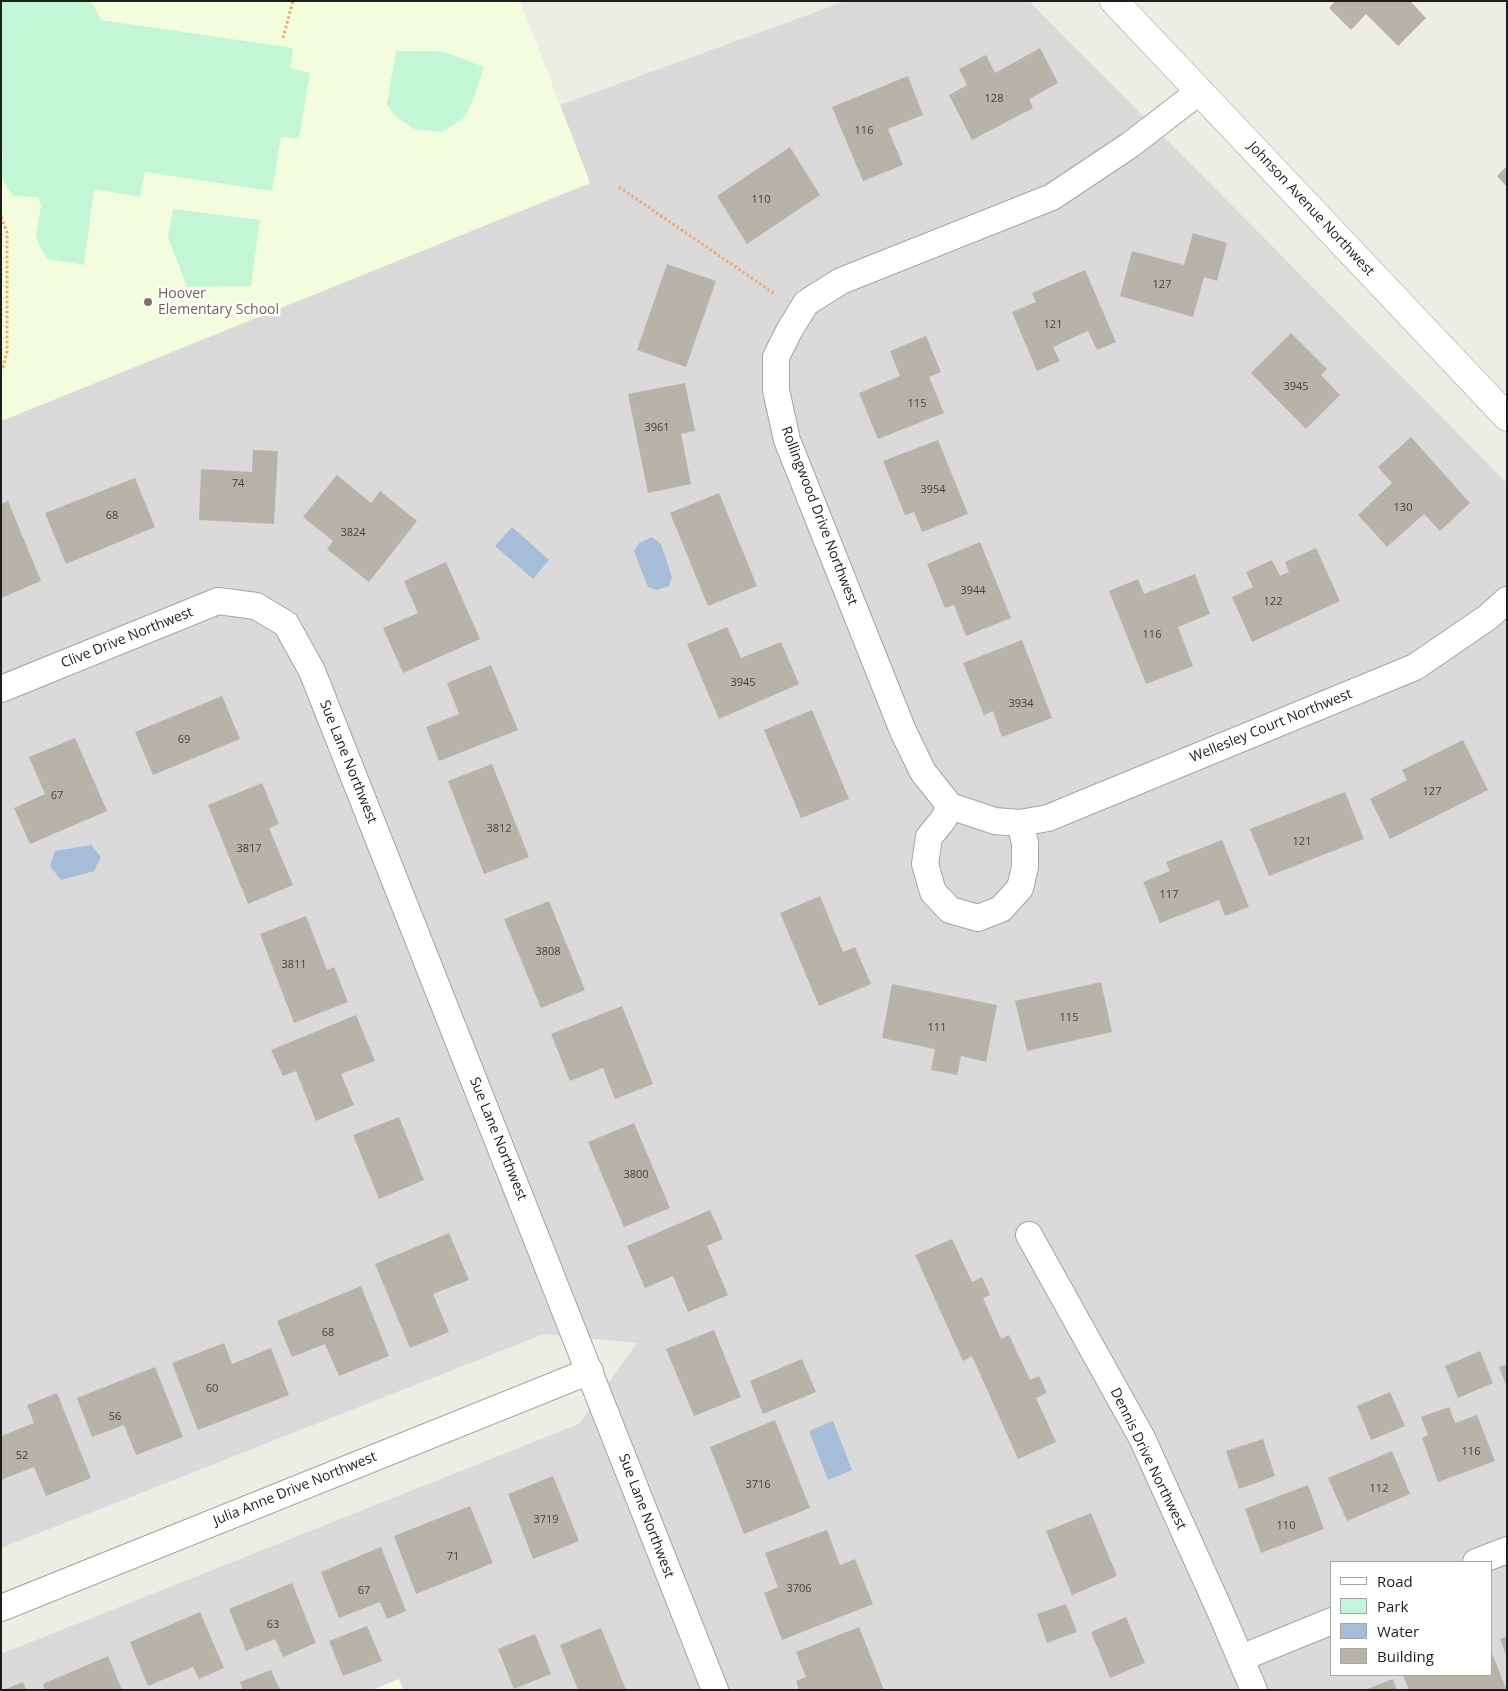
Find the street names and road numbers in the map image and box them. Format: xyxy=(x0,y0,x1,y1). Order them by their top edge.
street label: Johnson Avenue Northwest xyxy=(1244,138,1378,280)
street label: Rollingwood Drive Northwest xyxy=(777,424,861,608)
street label: Clive Drive Northwest xyxy=(59,604,195,672)
street label: Wellesley Court Northwest xyxy=(1188,686,1354,766)
street label: Sue Lane Northwest xyxy=(316,698,380,826)
street label: Sue Lane Northwest xyxy=(466,1075,530,1203)
street label: Dennis Drive Northwest xyxy=(1106,1385,1190,1533)
street label: Julia Anne Drive Northwest xyxy=(211,1448,379,1530)
street label: Sue Lane Northwest xyxy=(615,1452,677,1580)

